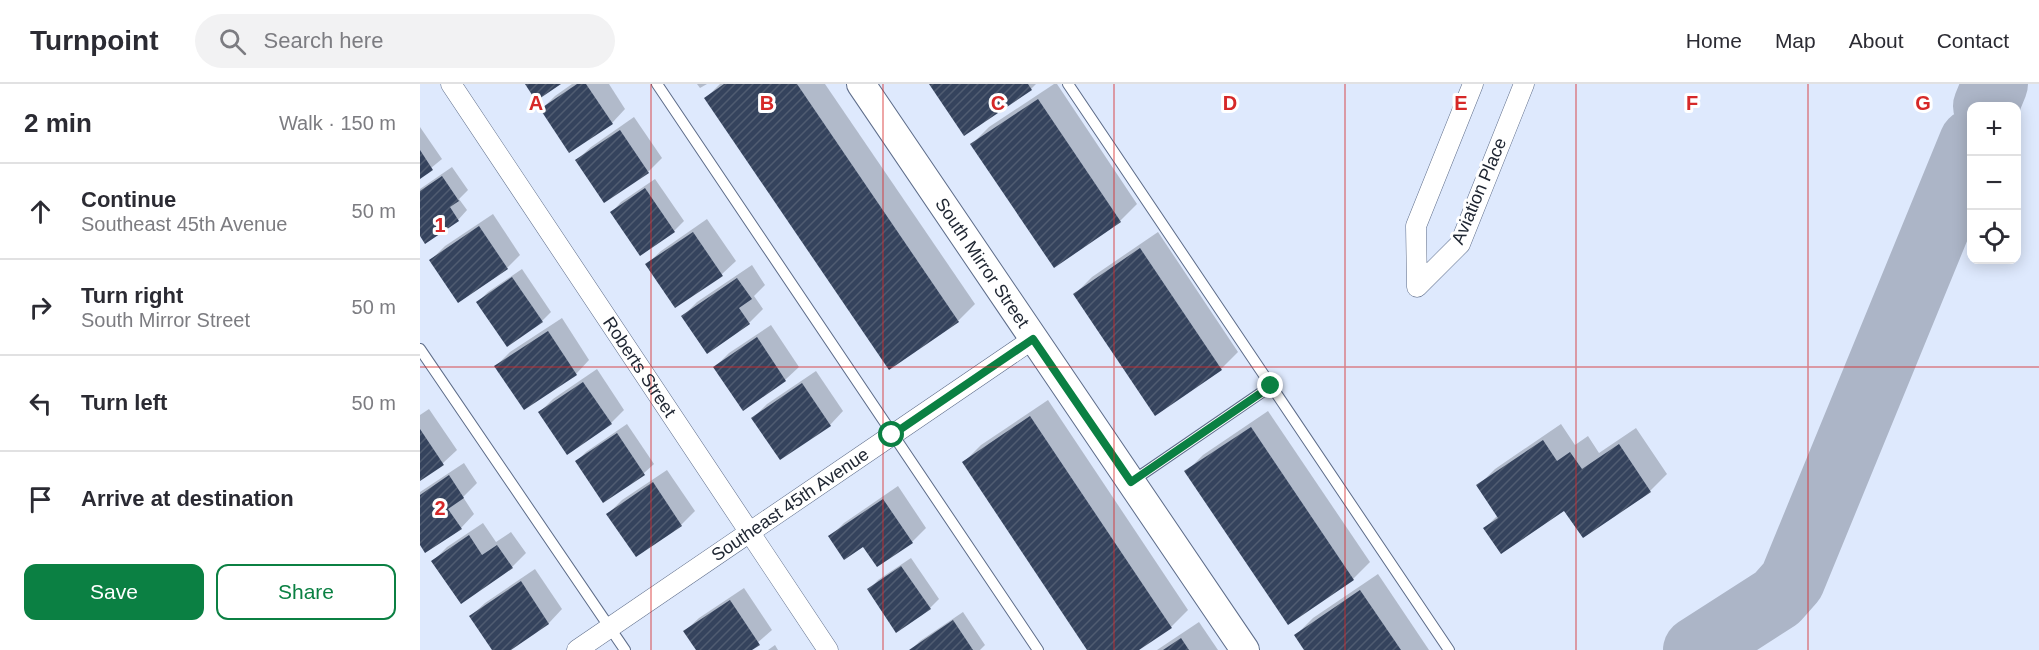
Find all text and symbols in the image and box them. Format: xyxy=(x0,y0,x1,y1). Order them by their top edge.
search box xyxy=(195,14,615,68)
text: Turnpoint xyxy=(30,25,159,56)
icon: search xyxy=(216,25,249,58)
text: Search here xyxy=(264,28,383,53)
text: Home xyxy=(1686,29,1742,52)
text: Map xyxy=(1775,29,1816,52)
text: About xyxy=(1849,29,1904,52)
text: Contact xyxy=(1937,29,2009,52)
text: A xyxy=(529,92,543,114)
text: B xyxy=(760,92,774,114)
text: C xyxy=(991,92,1005,114)
text: D xyxy=(1223,92,1237,114)
text: E xyxy=(1454,92,1468,114)
text: F xyxy=(1686,92,1698,114)
text: G xyxy=(1915,92,1931,114)
map controls xyxy=(1967,102,2021,264)
button: + xyxy=(1967,102,2021,156)
text: 2 min xyxy=(24,108,92,138)
text: Walk · 150 m xyxy=(279,112,396,134)
street label: Aviation Place xyxy=(1448,135,1510,247)
button: − xyxy=(1967,156,2021,210)
text: Continue xyxy=(81,187,176,212)
street label: South Mirror Street xyxy=(931,194,1033,331)
icon: ahead xyxy=(24,195,57,228)
text: 50 m xyxy=(352,200,396,222)
button: locate xyxy=(1967,210,2021,264)
text: Southeast 45th Avenue xyxy=(81,213,287,235)
text: 1 xyxy=(434,214,446,236)
text: Turn right xyxy=(81,283,183,308)
icon: right xyxy=(24,291,57,324)
text: 50 m xyxy=(352,296,396,318)
text: South Mirror Street xyxy=(81,309,250,331)
street label: Roberts Street xyxy=(599,313,680,421)
route end xyxy=(1257,372,1283,398)
icon: left xyxy=(24,387,57,420)
text: Turn left xyxy=(81,390,167,415)
text: 50 m xyxy=(352,392,396,414)
route start xyxy=(878,421,904,447)
street label: Southeast 45th Avenue xyxy=(708,444,873,565)
icon: arrive xyxy=(24,483,57,516)
text: Arrive at destination xyxy=(81,486,294,511)
text: 2 xyxy=(434,497,446,519)
button: Save xyxy=(24,564,204,620)
button: Share xyxy=(216,564,396,620)

